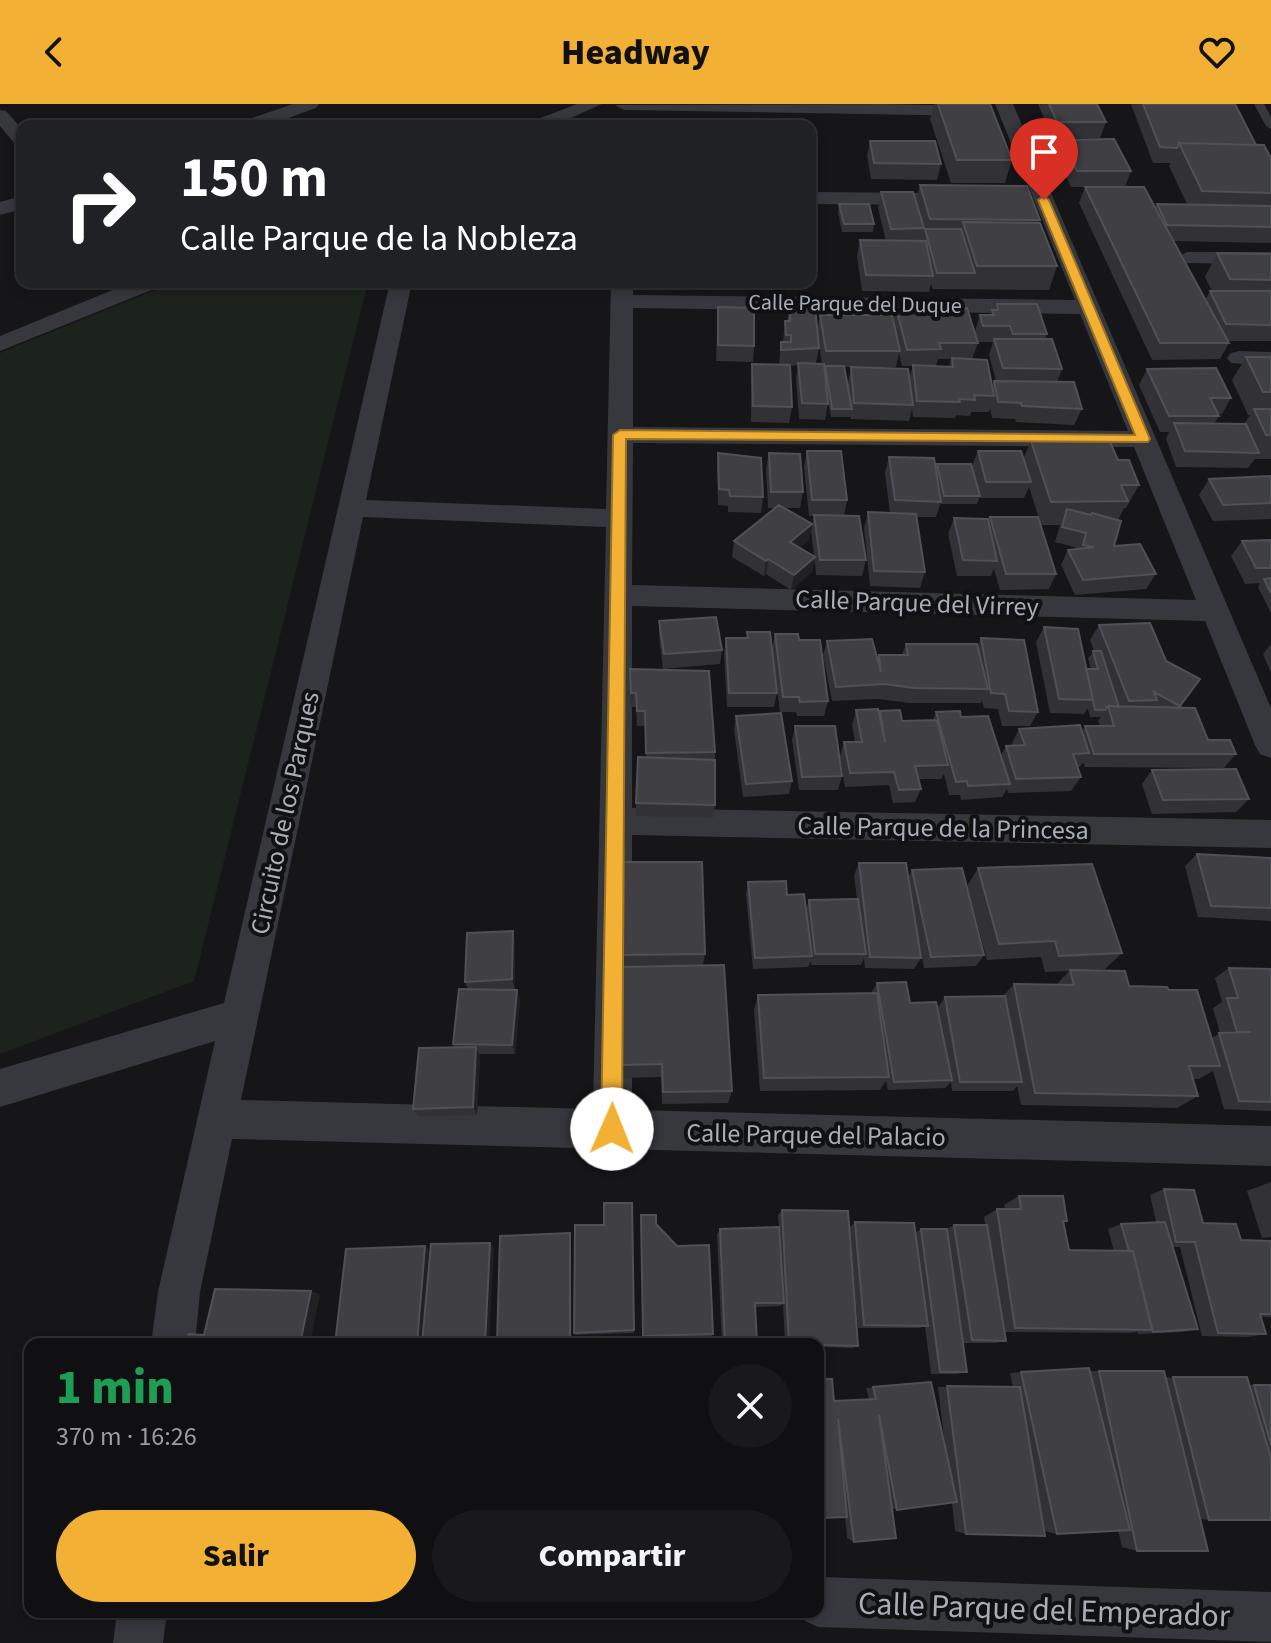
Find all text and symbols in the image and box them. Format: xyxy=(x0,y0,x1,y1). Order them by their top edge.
text: Headway xyxy=(561,27,710,78)
icon: back xyxy=(32,30,76,74)
icon: heart xyxy=(1195,30,1239,74)
pin xyxy=(1010,118,1078,200)
icon: arrive xyxy=(1022,130,1066,174)
text: 150 m xyxy=(180,139,328,218)
icon: right xyxy=(48,152,152,256)
text: Calle Parque de la Nobleza xyxy=(180,213,578,264)
street label: Calle Parque del Duque xyxy=(748,286,962,322)
street label: Calle Parque del Virrey xyxy=(795,580,1039,626)
street label: Circuito de los Parques xyxy=(241,688,329,938)
street label: Calle Parque de la Princesa xyxy=(797,807,1089,849)
position arrow xyxy=(570,1087,654,1171)
street label: Calle Parque del Palacio xyxy=(686,1114,946,1156)
text: 1 min xyxy=(56,1354,174,1422)
button: close xyxy=(708,1364,792,1448)
text: 370 m · 16:26 xyxy=(56,1418,197,1455)
button: Salir xyxy=(56,1510,416,1602)
button: Compartir xyxy=(432,1510,792,1602)
street label: Calle Parque del Emperador xyxy=(857,1581,1232,1640)

